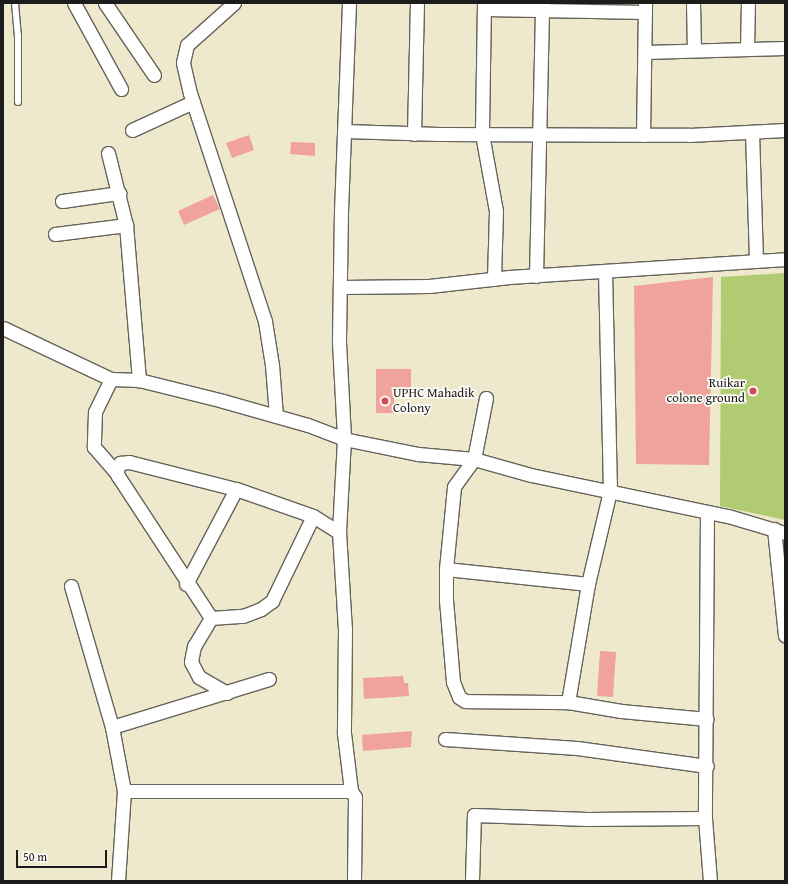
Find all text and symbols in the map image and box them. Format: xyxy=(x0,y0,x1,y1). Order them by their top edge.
place label: Ruikar colone ground xyxy=(667,376,745,407)
place label: UPHC Mahadik Colony xyxy=(393,386,475,417)
marker: Ruikar colone ground xyxy=(748,386,758,396)
marker: UPHC Mahadik Colony xyxy=(380,396,390,406)
scale bar xyxy=(18,842,109,868)
text: 50 m xyxy=(23,848,47,865)

